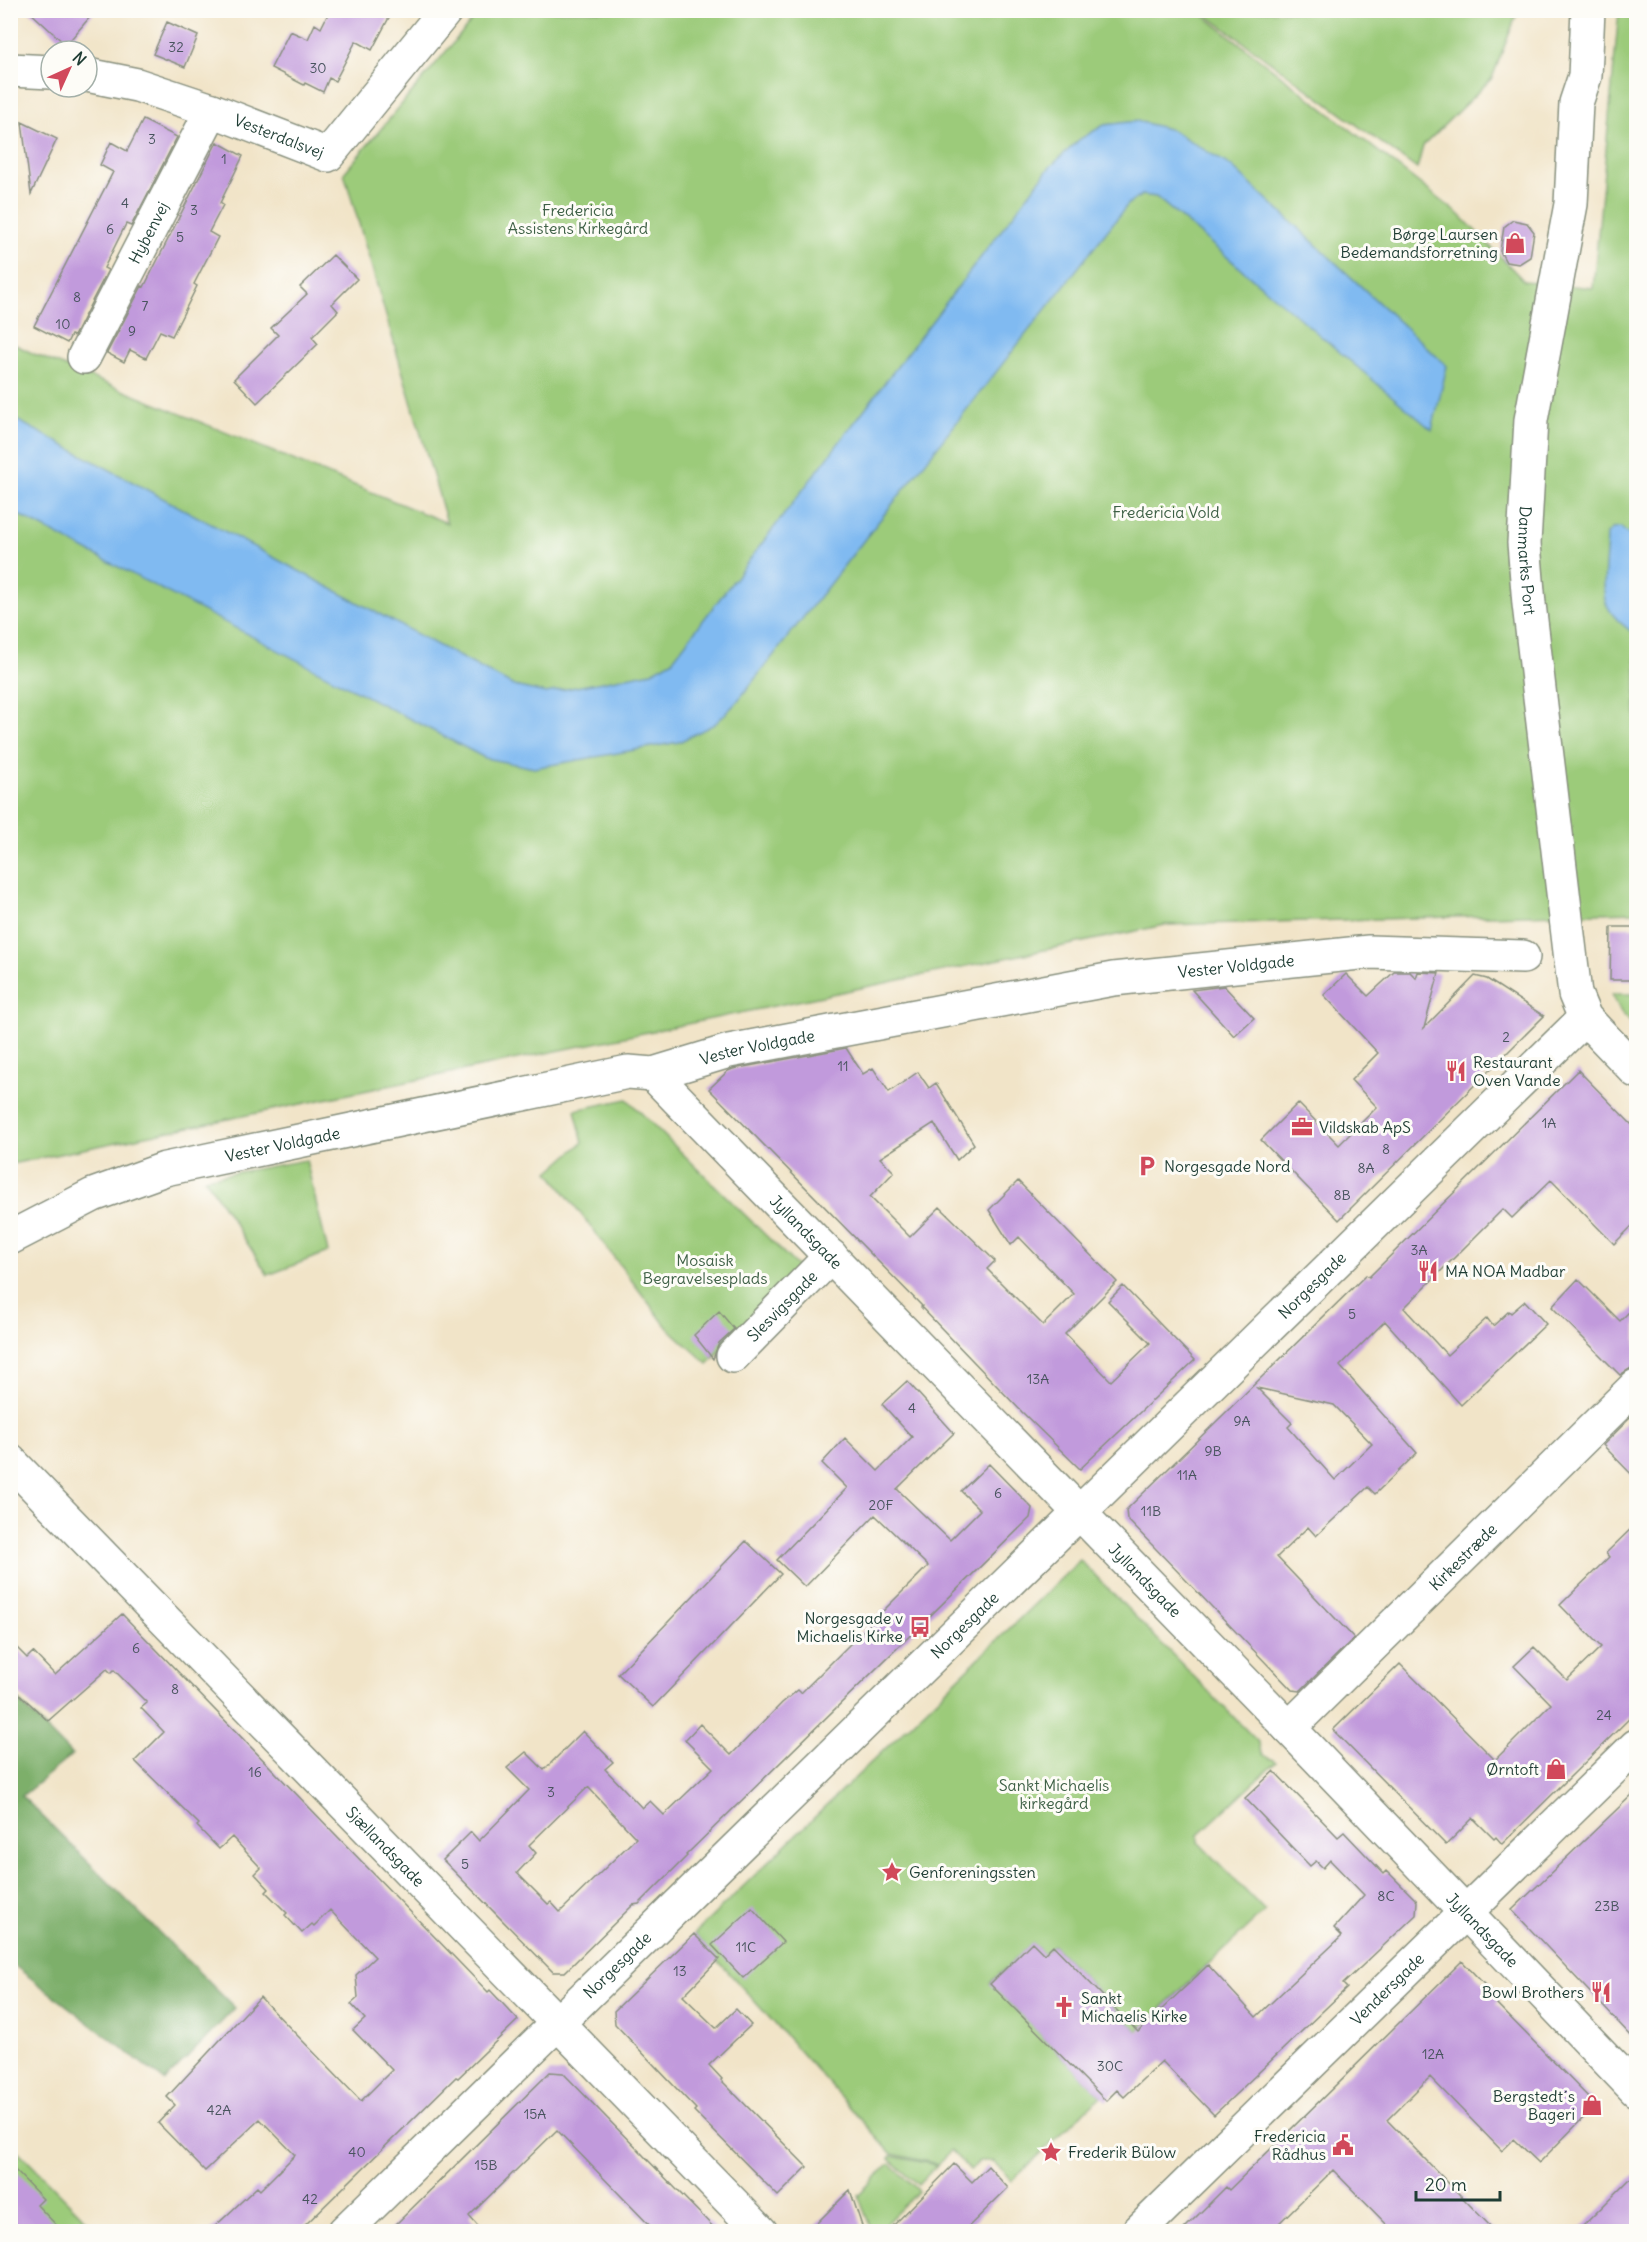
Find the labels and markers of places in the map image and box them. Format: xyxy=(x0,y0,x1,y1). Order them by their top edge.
place label: Børge Laursen Bedemandsforretning xyxy=(1340,224,1498,262)
shop icon: Børge Laursen Bedemandsforretning xyxy=(1503,231,1527,255)
place label: Restaurant Oven Vande xyxy=(1473,1052,1561,1090)
restaurant icon: Restaurant Oven Vande xyxy=(1444,1059,1468,1083)
office icon: Vildskab ApS xyxy=(1290,1115,1314,1139)
place label: Vildskab ApS xyxy=(1319,1117,1411,1137)
parking icon: Norgesgade Nord xyxy=(1135,1154,1159,1178)
place label: Norgesgade Nord xyxy=(1164,1156,1291,1176)
restaurant icon: MA NOA Madbar xyxy=(1416,1259,1440,1283)
place label: MA NOA Madbar xyxy=(1445,1261,1566,1281)
place label: Norgesgade v Michaelis Kirke xyxy=(797,1608,903,1646)
bus stop icon: Norgesgade v Michaelis Kirke xyxy=(908,1615,932,1639)
shop icon: Ørntoft xyxy=(1544,1757,1568,1781)
place label: Ørntoft xyxy=(1486,1759,1540,1779)
place icon: Genforeningssten xyxy=(880,1860,904,1884)
place label: Genforeningssten xyxy=(909,1862,1036,1882)
restaurant icon: Bowl Brothers xyxy=(1589,1980,1613,2004)
place label: Bowl Brothers xyxy=(1482,1982,1584,2002)
place label: Sankt Michaelis Kirke xyxy=(1081,1988,1187,2026)
church icon: Sankt Michaelis Kirke xyxy=(1052,1995,1076,2019)
place label: Bergstedt´s Bageri xyxy=(1493,2086,1575,2124)
shop icon: Bergstedt´s Bageri xyxy=(1580,2093,1604,2117)
place label: Fredericia Rådhus xyxy=(1254,2126,1326,2164)
public building icon: Fredericia Rådhus xyxy=(1331,2133,1355,2157)
place icon: Frederik Bülow xyxy=(1039,2140,1063,2164)
place label: Frederik Bülow xyxy=(1068,2142,1176,2162)

